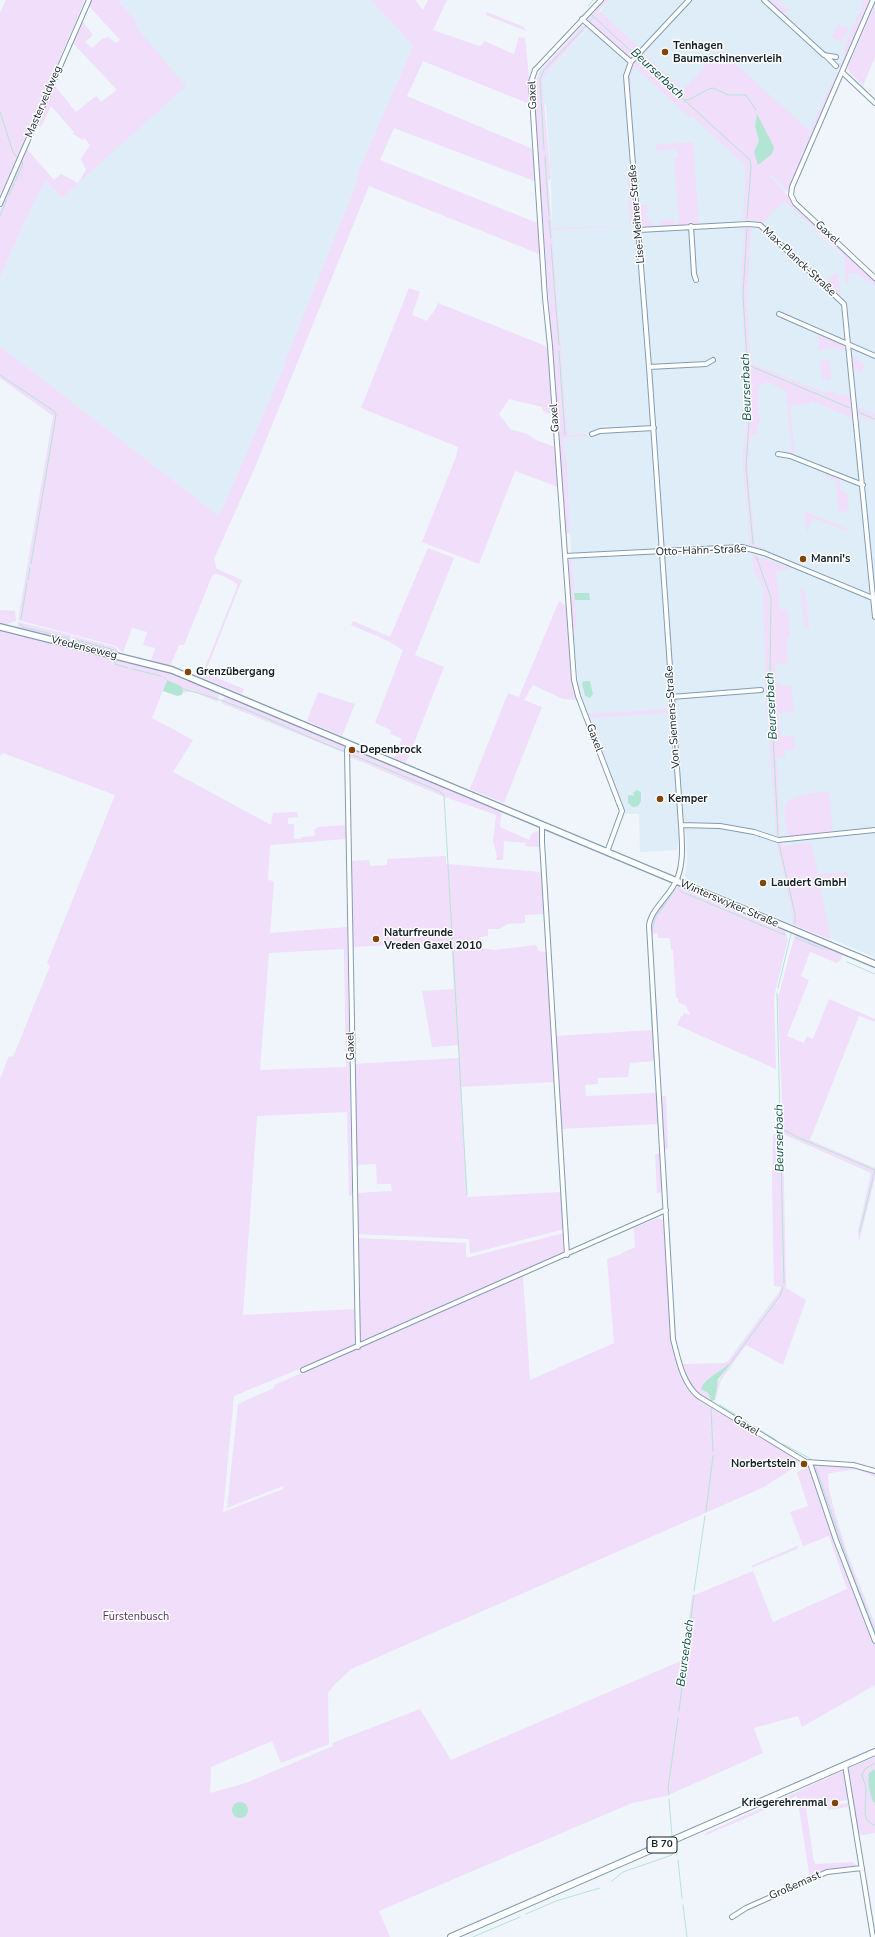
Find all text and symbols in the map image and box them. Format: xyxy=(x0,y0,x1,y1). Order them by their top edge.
place label: Tenhagen Baumaschinenverleih xyxy=(673,39,782,65)
water label: Beurserbach xyxy=(627,46,687,102)
marker: Tenhagen Baumaschinenverleih xyxy=(660,47,670,57)
street label: Masterveldweg xyxy=(23,64,65,140)
street label: Gaxel xyxy=(526,80,540,110)
street label: Lise-Meitner-Straße xyxy=(626,164,648,264)
street label: Gaxel xyxy=(812,218,842,248)
street label: Max-Planck-Straße xyxy=(760,225,838,299)
water label: Beurserbach xyxy=(739,353,755,421)
street label: Gaxel xyxy=(547,403,563,433)
street label: Otto-Hahn-Straße xyxy=(655,543,747,559)
place label: Manni's xyxy=(811,552,850,566)
marker: Manni's xyxy=(798,554,808,564)
street label: Vredenseweg xyxy=(50,633,118,663)
place label: Grenzübergang xyxy=(196,665,275,679)
street label: Von-Siemens-Straße xyxy=(663,665,683,769)
marker: Grenzübergang xyxy=(183,667,193,677)
water label: Beurserbach xyxy=(763,672,781,740)
street label: Gaxel xyxy=(583,722,605,754)
place label: Depenbrock xyxy=(360,743,422,757)
marker: Depenbrock xyxy=(347,745,357,755)
place label: Kemper xyxy=(668,792,708,806)
marker: Kemper xyxy=(655,794,665,804)
place label: Laudert GmbH xyxy=(771,876,847,890)
street label: Winterswyker Straße xyxy=(678,877,780,931)
marker: Laudert GmbH xyxy=(758,878,768,888)
place label: Naturfreunde Vreden Gaxel 2010 xyxy=(384,926,482,952)
marker: Naturfreunde Vreden Gaxel 2010 xyxy=(371,934,381,944)
street label: Gaxel xyxy=(344,1032,358,1060)
water label: Beurserbach xyxy=(772,1104,788,1172)
street label: Gaxel xyxy=(730,1413,762,1439)
place label: Norbertstein xyxy=(731,1457,796,1471)
marker: Norbertstein xyxy=(799,1459,809,1469)
park label: Fürstenbusch xyxy=(103,1610,169,1624)
water label: Beurserbach xyxy=(674,1619,698,1687)
place label: Kriegerehrenmal xyxy=(742,1796,827,1810)
marker: Kriegerehrenmal xyxy=(830,1798,840,1808)
road number: B 70 xyxy=(647,1837,677,1853)
street label: Großemast xyxy=(767,1869,823,1903)

